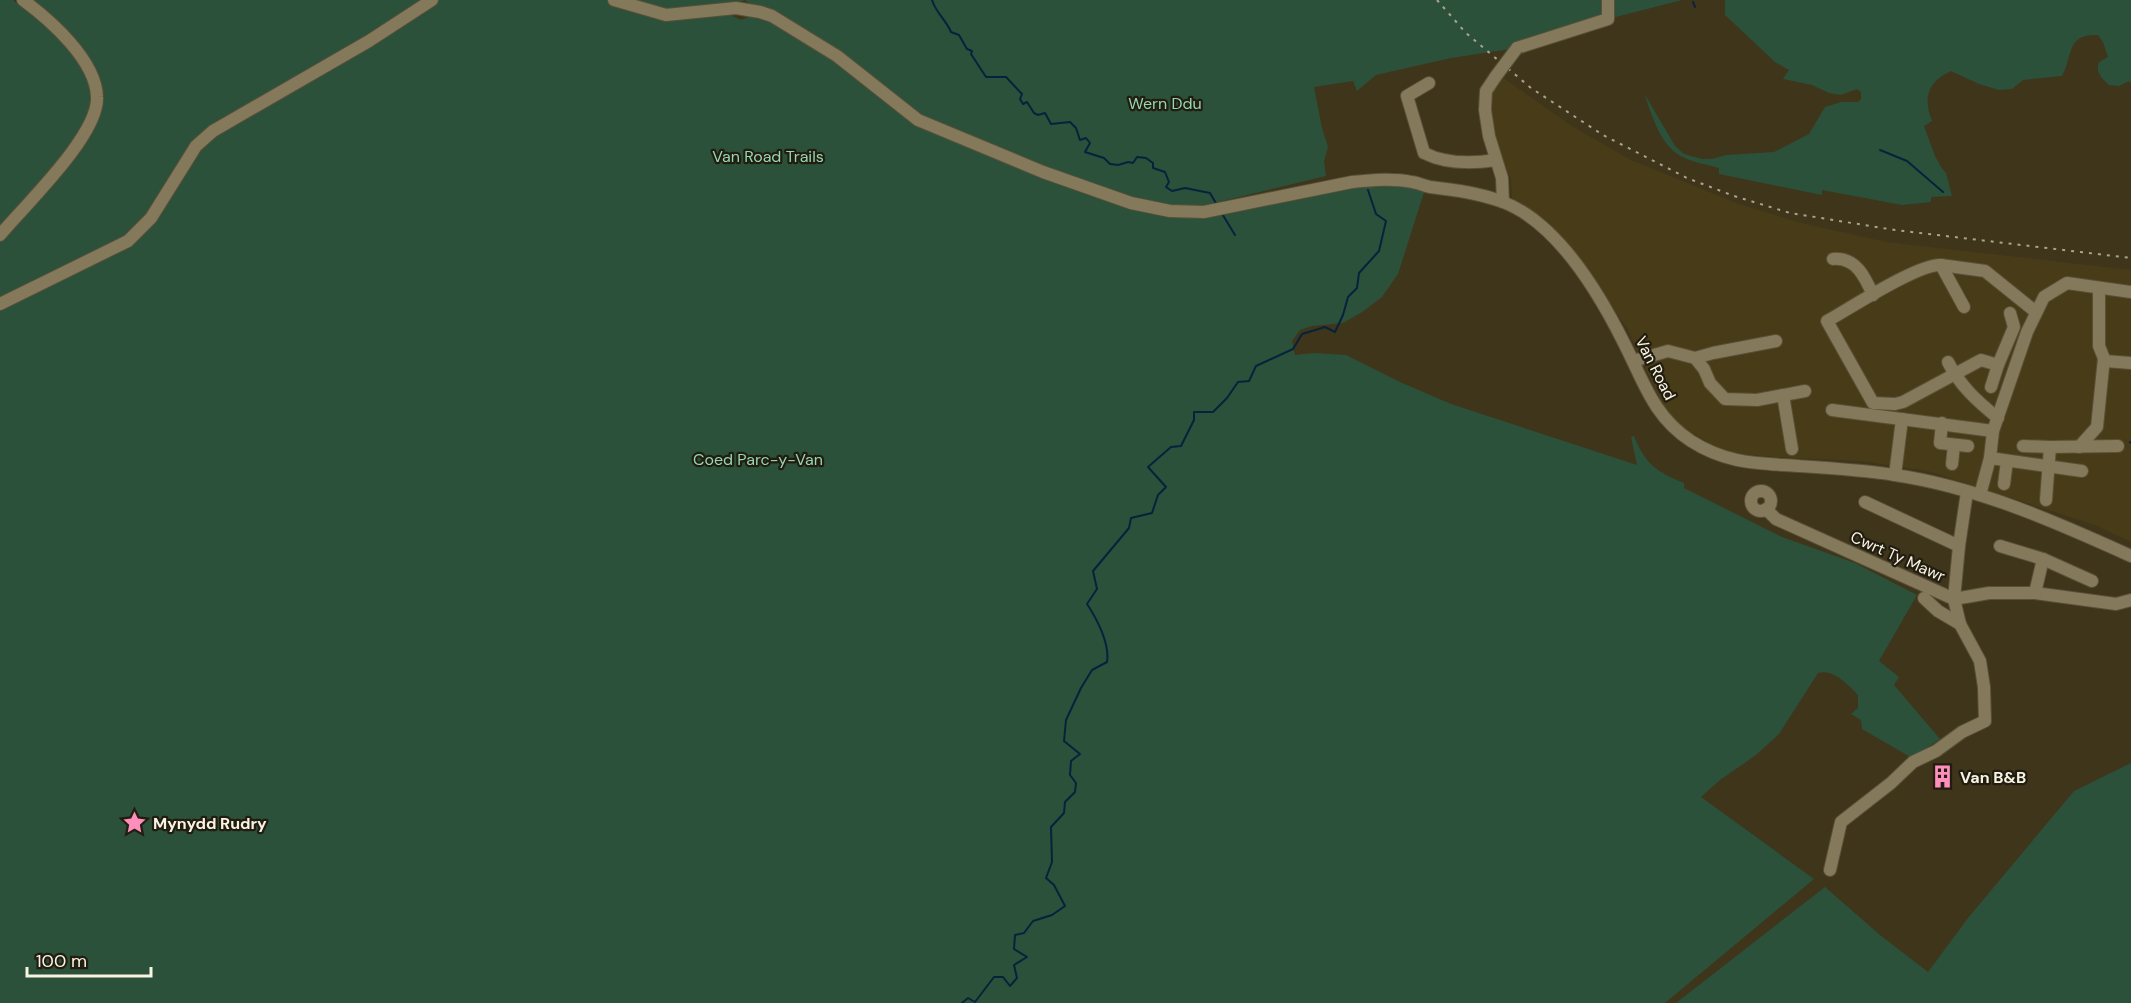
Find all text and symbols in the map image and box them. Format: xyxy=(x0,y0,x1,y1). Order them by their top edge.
park label: Wern Ddu xyxy=(1128,93,1202,114)
park label: Van Road Trails xyxy=(712,146,824,167)
street label: Van Road xyxy=(1630,333,1681,404)
park label: Coed Parc-y-Van xyxy=(693,449,823,470)
street label: Cwrt Ty Mawr xyxy=(1847,526,1949,587)
building icon: Van B&B xyxy=(1929,764,1955,790)
place label: Van B&B xyxy=(1960,767,2026,788)
place icon: Mynydd Rudry xyxy=(122,810,148,836)
place label: Mynydd Rudry xyxy=(153,813,267,834)
scale bar xyxy=(27,940,152,978)
text: 100 m xyxy=(36,949,87,973)

